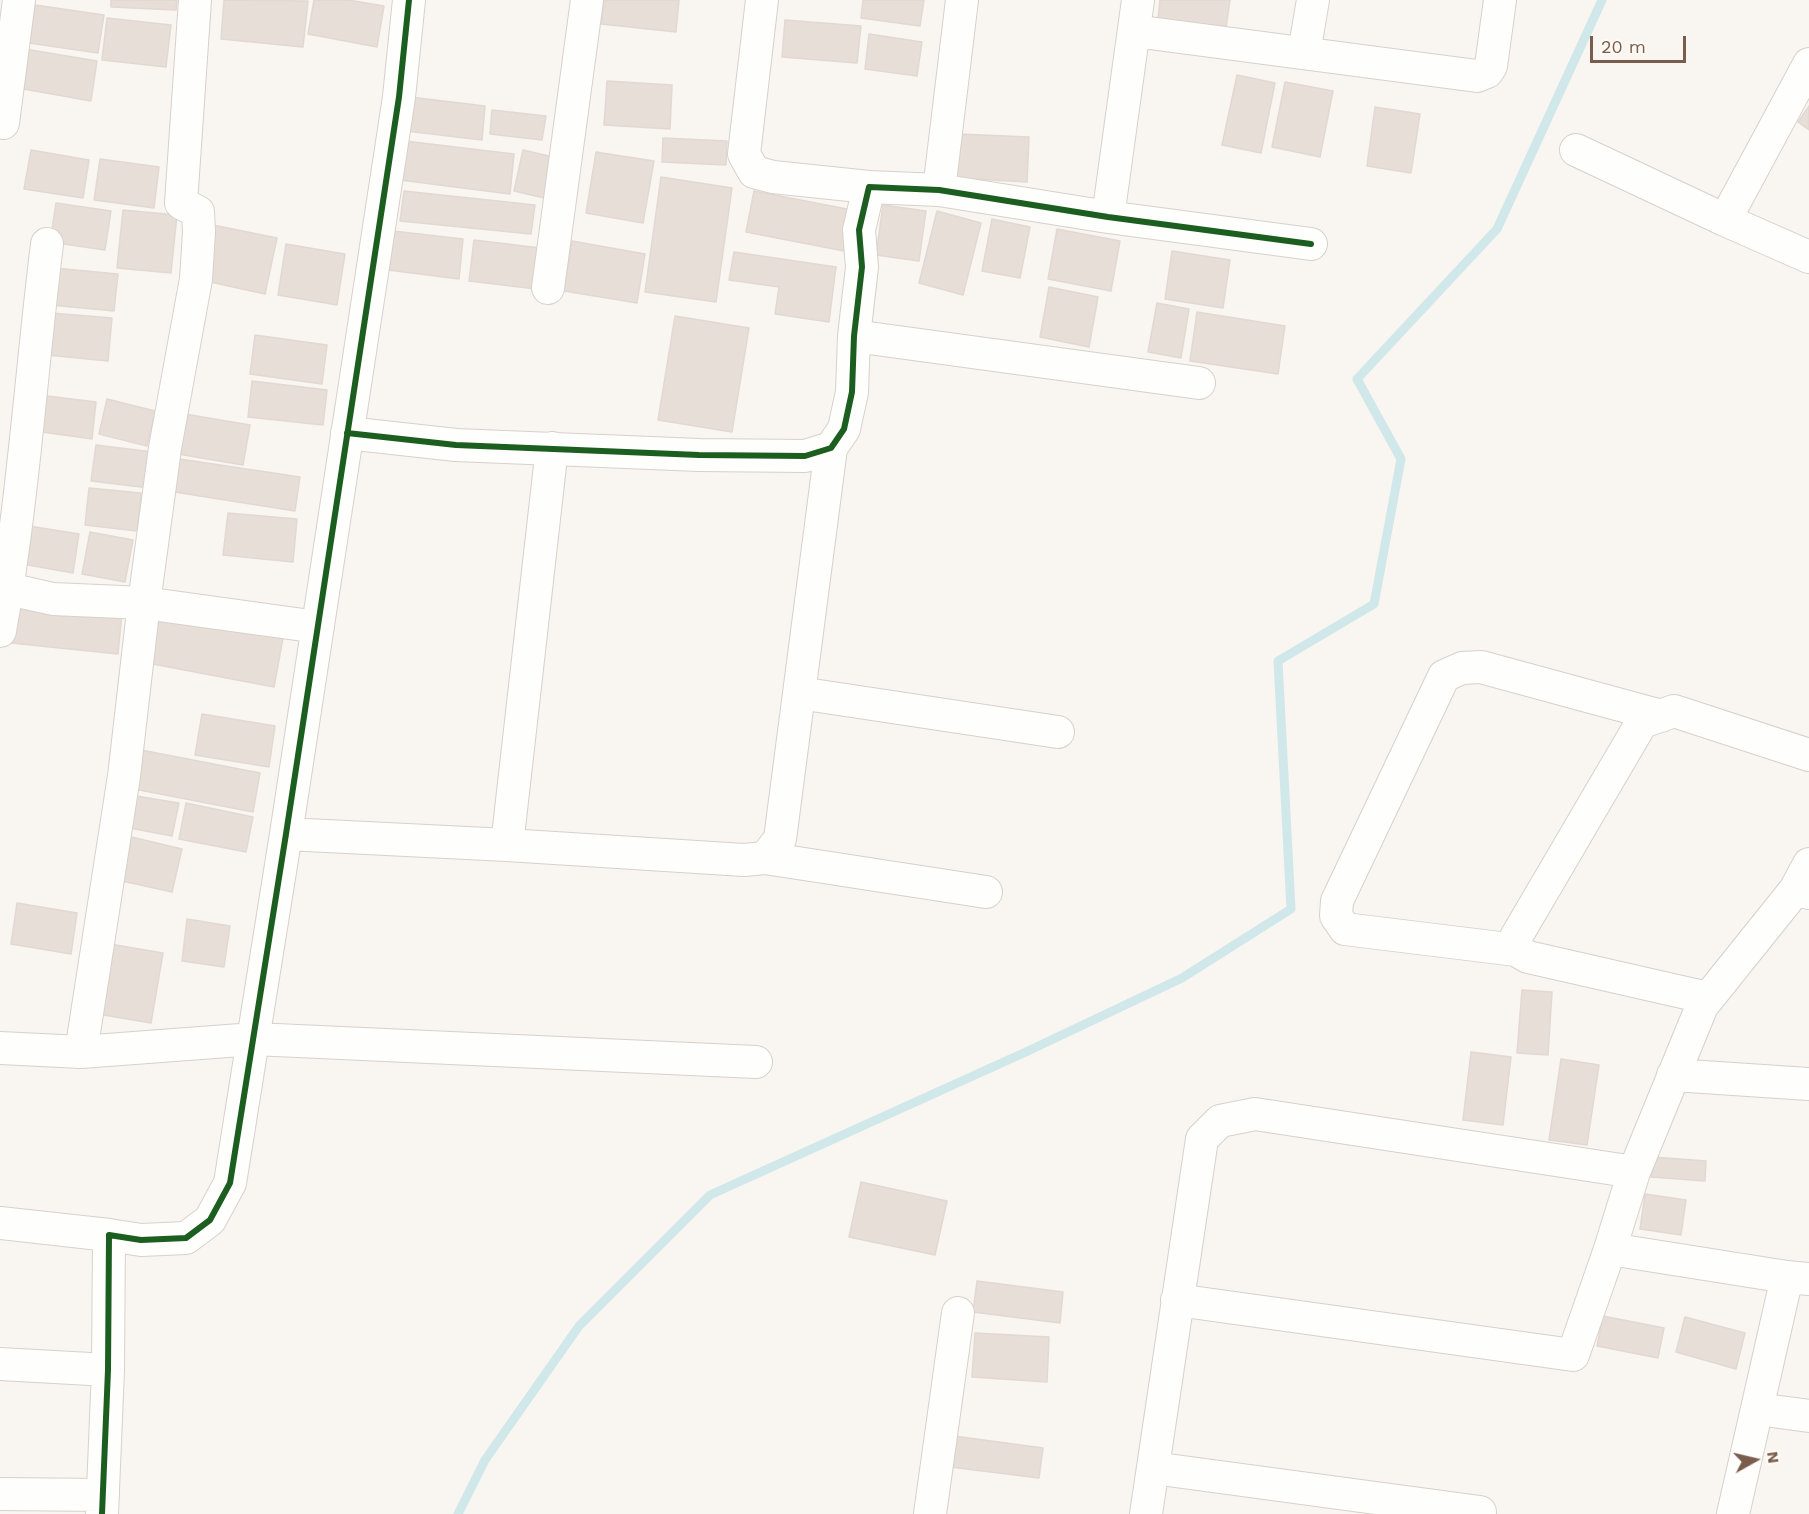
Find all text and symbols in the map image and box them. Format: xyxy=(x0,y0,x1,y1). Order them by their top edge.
scale bar xyxy=(1593,24,1689,62)
text: 20 m xyxy=(1601,36,1646,57)
north arrow xyxy=(1725,1430,1785,1490)
text: N xyxy=(1763,1450,1784,1465)

